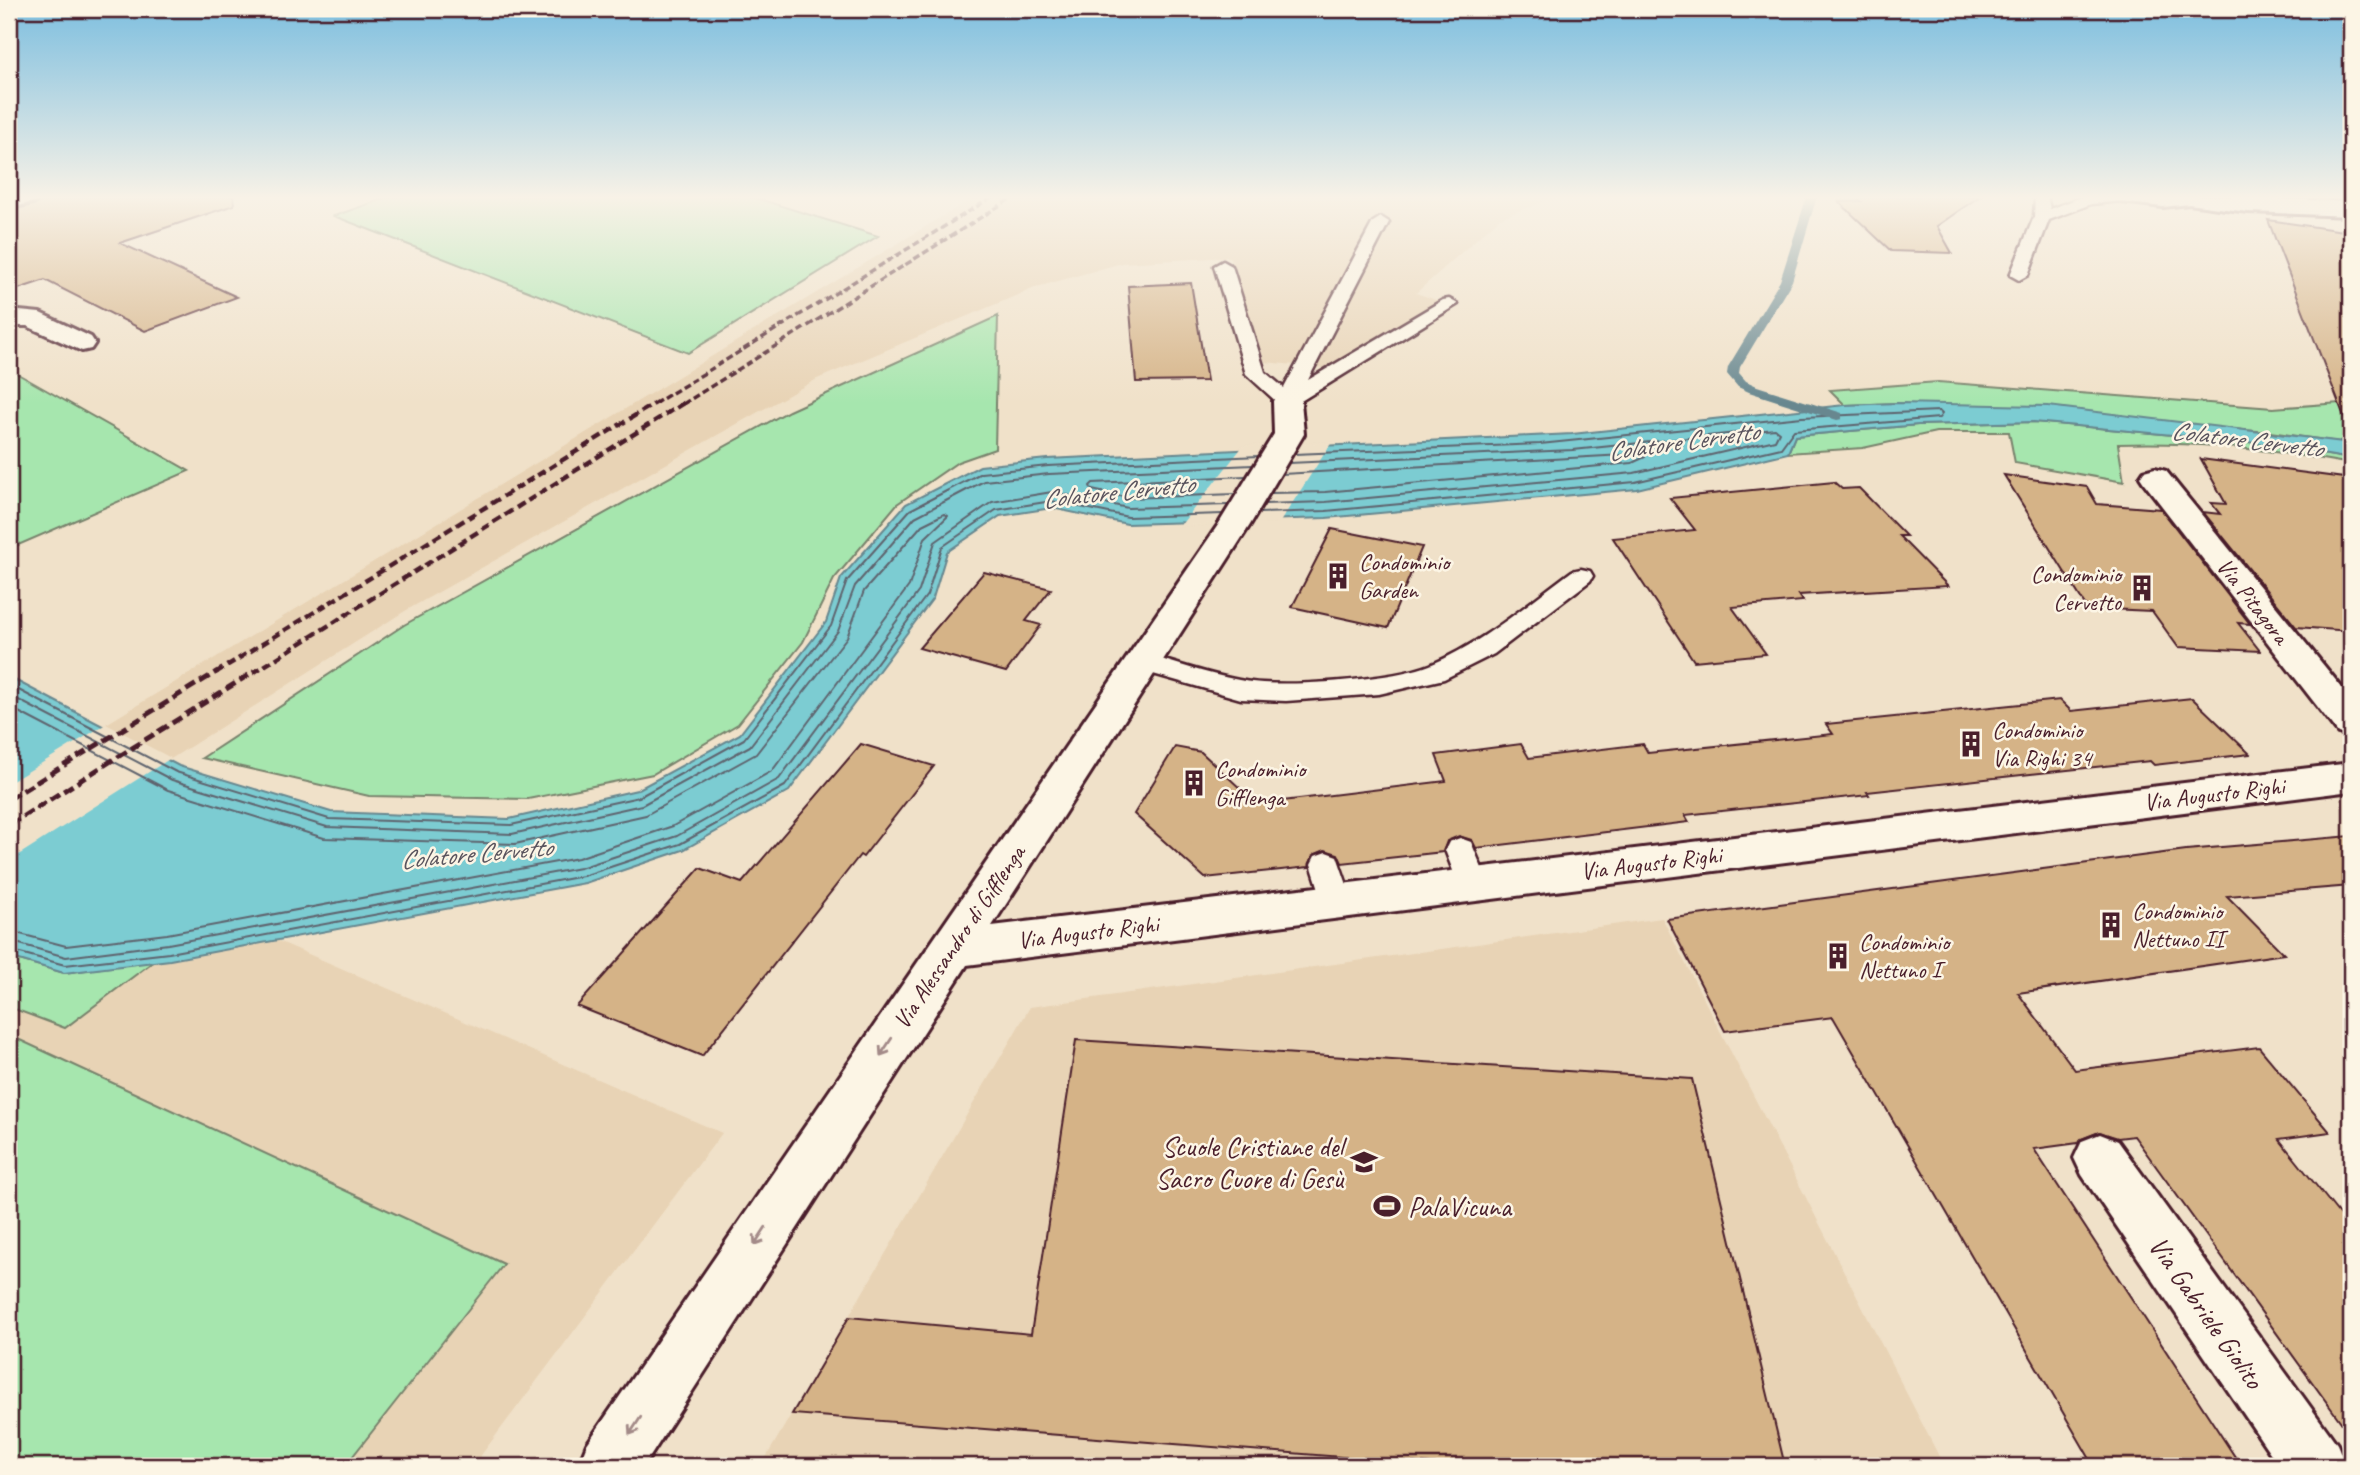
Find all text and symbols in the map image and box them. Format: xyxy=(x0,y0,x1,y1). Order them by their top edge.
water label: Colatore Cervetto xyxy=(1606,414,1764,468)
water label: Colatore Cervetto xyxy=(2170,414,2328,466)
water label: Colatore Cervetto xyxy=(1041,467,1199,516)
place label: Condominio Garden xyxy=(1359,547,1452,605)
street label: Via Pitagora xyxy=(2210,552,2297,652)
place label: Condominio Cervetto xyxy=(2031,559,2124,617)
building icon: Condominio Garden xyxy=(1323,561,1353,591)
building icon: Condominio Cervetto xyxy=(2127,573,2157,603)
place label: Condominio Via Righi 34 xyxy=(1992,715,2094,773)
building icon: Condominio Via Righi 34 xyxy=(1956,729,1986,759)
place label: Condominio Gifflenga xyxy=(1215,754,1308,812)
building icon: Condominio Gifflenga xyxy=(1179,768,1209,798)
street label: Via Augusto Righi xyxy=(2142,770,2289,818)
water label: Colatore Cervetto xyxy=(399,830,557,877)
street label: Via Alessandro di Gifflenga xyxy=(887,838,1033,1034)
street label: Via Augusto Righi xyxy=(1579,839,1726,887)
place label: Condominio Nettuno II xyxy=(2132,896,2229,954)
street label: Via Augusto Righi xyxy=(1016,908,1163,956)
building icon: Condominio Nettuno II xyxy=(2096,910,2126,940)
place label: Condominio Nettuno I xyxy=(1859,927,1952,985)
building icon: Condominio Nettuno I xyxy=(1823,941,1853,971)
one-way arrow xyxy=(879,1036,893,1056)
place label: Scuole Cristiane del Sacro Cuore di Gesù xyxy=(1155,1129,1348,1196)
school or university icon: Scuole Cristiane del Sacro Cuore di Gesù xyxy=(1349,1147,1379,1177)
place label: PalaVicuna xyxy=(1408,1189,1513,1224)
sports icon: PalaVicuna xyxy=(1372,1191,1402,1221)
one-way arrow xyxy=(753,1226,767,1246)
street label: Via Gabriele Giolito xyxy=(2141,1229,2273,1397)
one-way arrow xyxy=(628,1416,642,1435)

